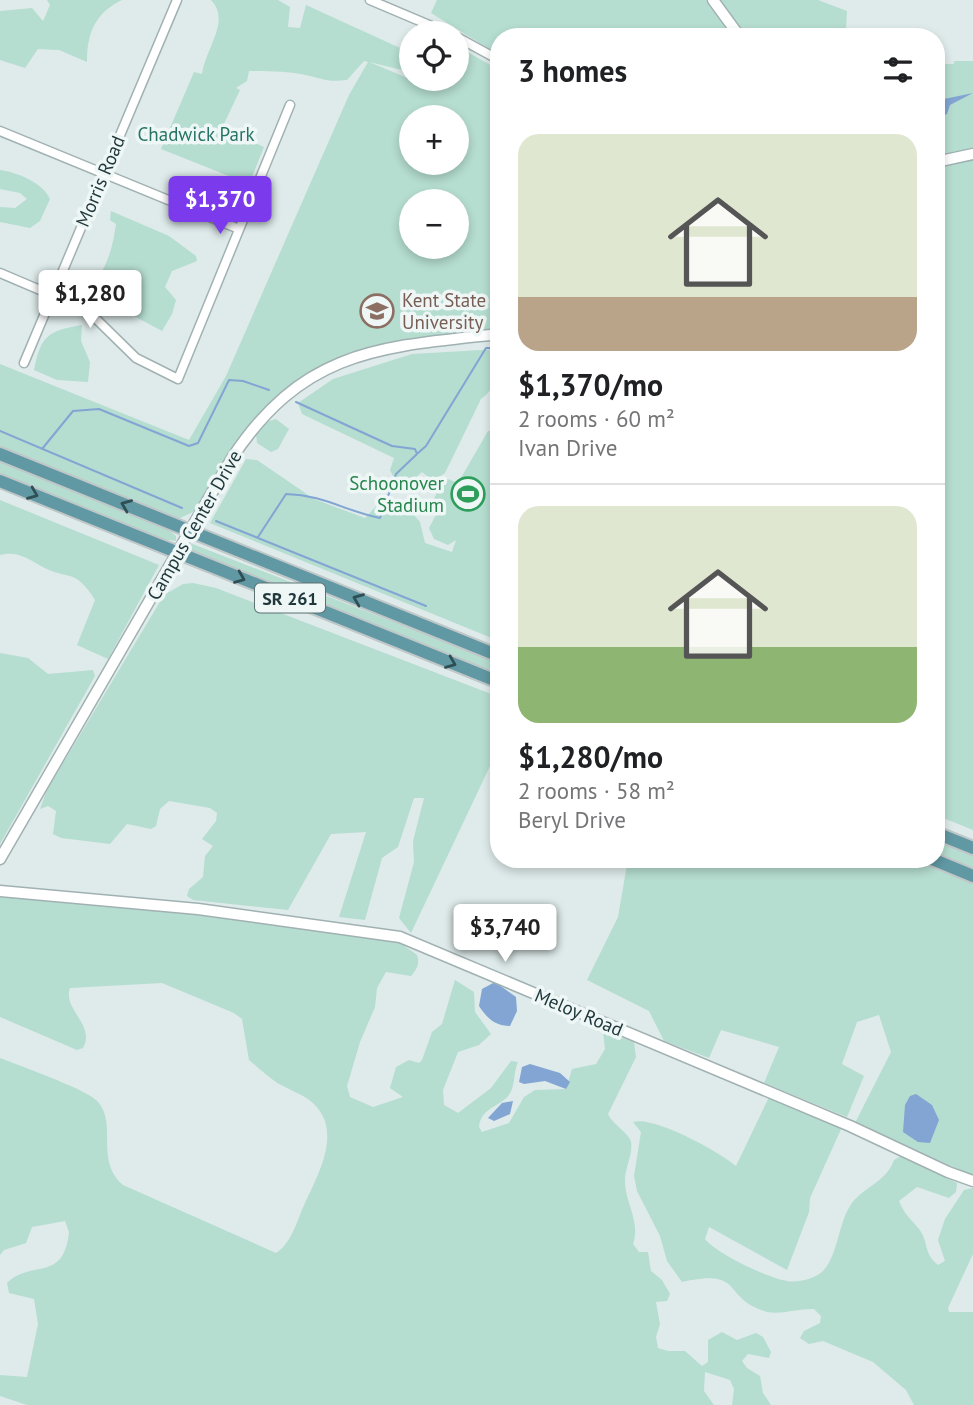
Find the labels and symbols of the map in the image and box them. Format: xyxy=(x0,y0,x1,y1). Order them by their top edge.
park label: Chadwick Park xyxy=(137,122,255,146)
street label: Morris Road xyxy=(70,132,130,230)
pin: $1,370 xyxy=(163,176,277,236)
pin: $1,280 xyxy=(33,270,147,330)
place label: Kent State University xyxy=(402,288,486,334)
school or university icon: Kent State University xyxy=(358,292,396,330)
street label: Campus Center Drive xyxy=(141,446,247,604)
place label: Schoonover Stadium xyxy=(349,471,445,517)
sports icon: Schoonover Stadium xyxy=(449,475,487,513)
one-way arrow xyxy=(26,486,38,500)
one-way arrow xyxy=(121,500,133,514)
one-way arrow xyxy=(234,569,246,583)
road number: SR 261 xyxy=(255,584,325,612)
one-way arrow xyxy=(352,593,364,607)
one-way arrow xyxy=(444,654,456,668)
pin: $3,740 xyxy=(448,904,562,964)
street label: Meloy Road xyxy=(531,983,627,1041)

